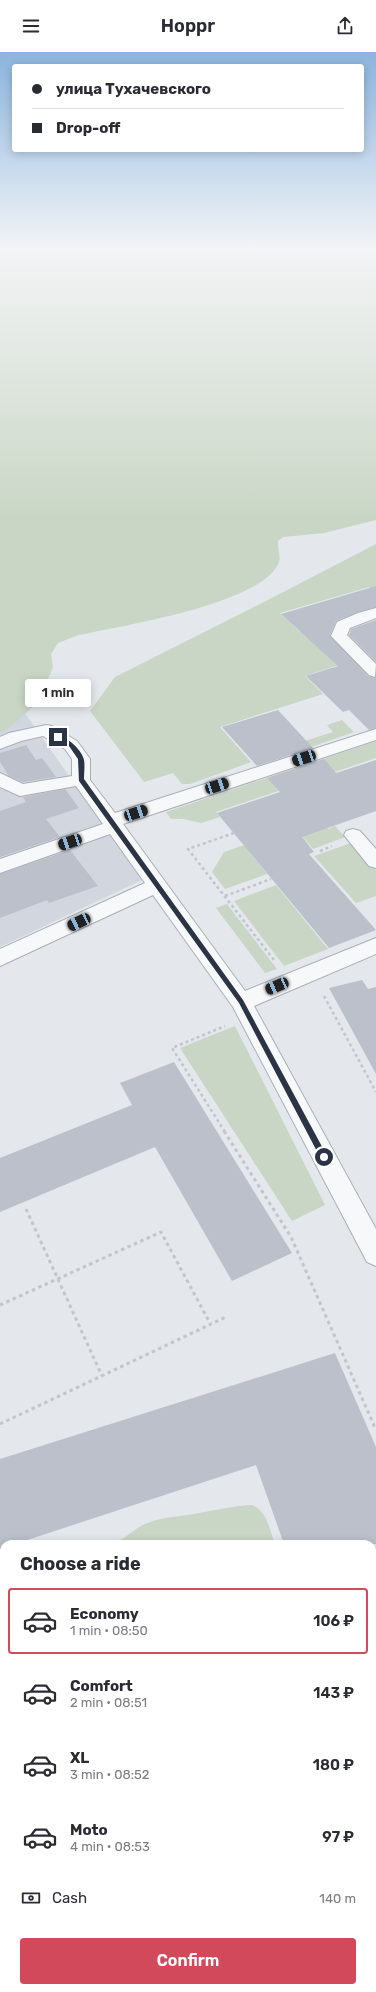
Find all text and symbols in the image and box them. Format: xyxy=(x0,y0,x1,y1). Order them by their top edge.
icon: menu xyxy=(20,15,42,37)
text: Hoppr xyxy=(161,15,215,37)
icon: share xyxy=(334,15,356,37)
text: улица Тухачевского xyxy=(56,80,211,98)
text: Drop-off xyxy=(56,119,120,137)
callout: 1 min xyxy=(25,679,91,707)
text: 1 min xyxy=(42,685,74,700)
route end xyxy=(49,728,67,746)
car xyxy=(291,749,317,767)
car xyxy=(204,777,230,795)
car xyxy=(123,804,149,822)
car xyxy=(57,832,83,852)
car xyxy=(66,911,92,933)
car xyxy=(264,976,290,996)
route start xyxy=(315,1148,333,1166)
text: Choose a ride xyxy=(20,1553,141,1575)
icon: car xyxy=(22,1603,58,1639)
text: Economy xyxy=(70,1605,139,1623)
text: 106 ₽ xyxy=(313,1612,354,1630)
text: 1 min · 08:50 xyxy=(70,1623,148,1638)
icon: car xyxy=(22,1675,58,1711)
text: Comfort xyxy=(70,1677,133,1695)
text: 143 ₽ xyxy=(313,1684,354,1702)
text: 2 min · 08:51 xyxy=(70,1695,147,1710)
icon: car xyxy=(22,1747,58,1783)
text: XL xyxy=(70,1749,89,1767)
text: 180 ₽ xyxy=(313,1756,354,1774)
text: 3 min · 08:52 xyxy=(70,1767,149,1782)
icon: car xyxy=(22,1819,58,1855)
text: Moto xyxy=(70,1821,108,1839)
text: 97 ₽ xyxy=(322,1828,354,1846)
text: 4 min · 08:53 xyxy=(70,1839,150,1854)
icon: cash xyxy=(20,1887,42,1909)
text: Cash xyxy=(52,1889,87,1907)
text: 140 m xyxy=(319,1891,356,1906)
button: Confirm xyxy=(20,1938,356,1984)

